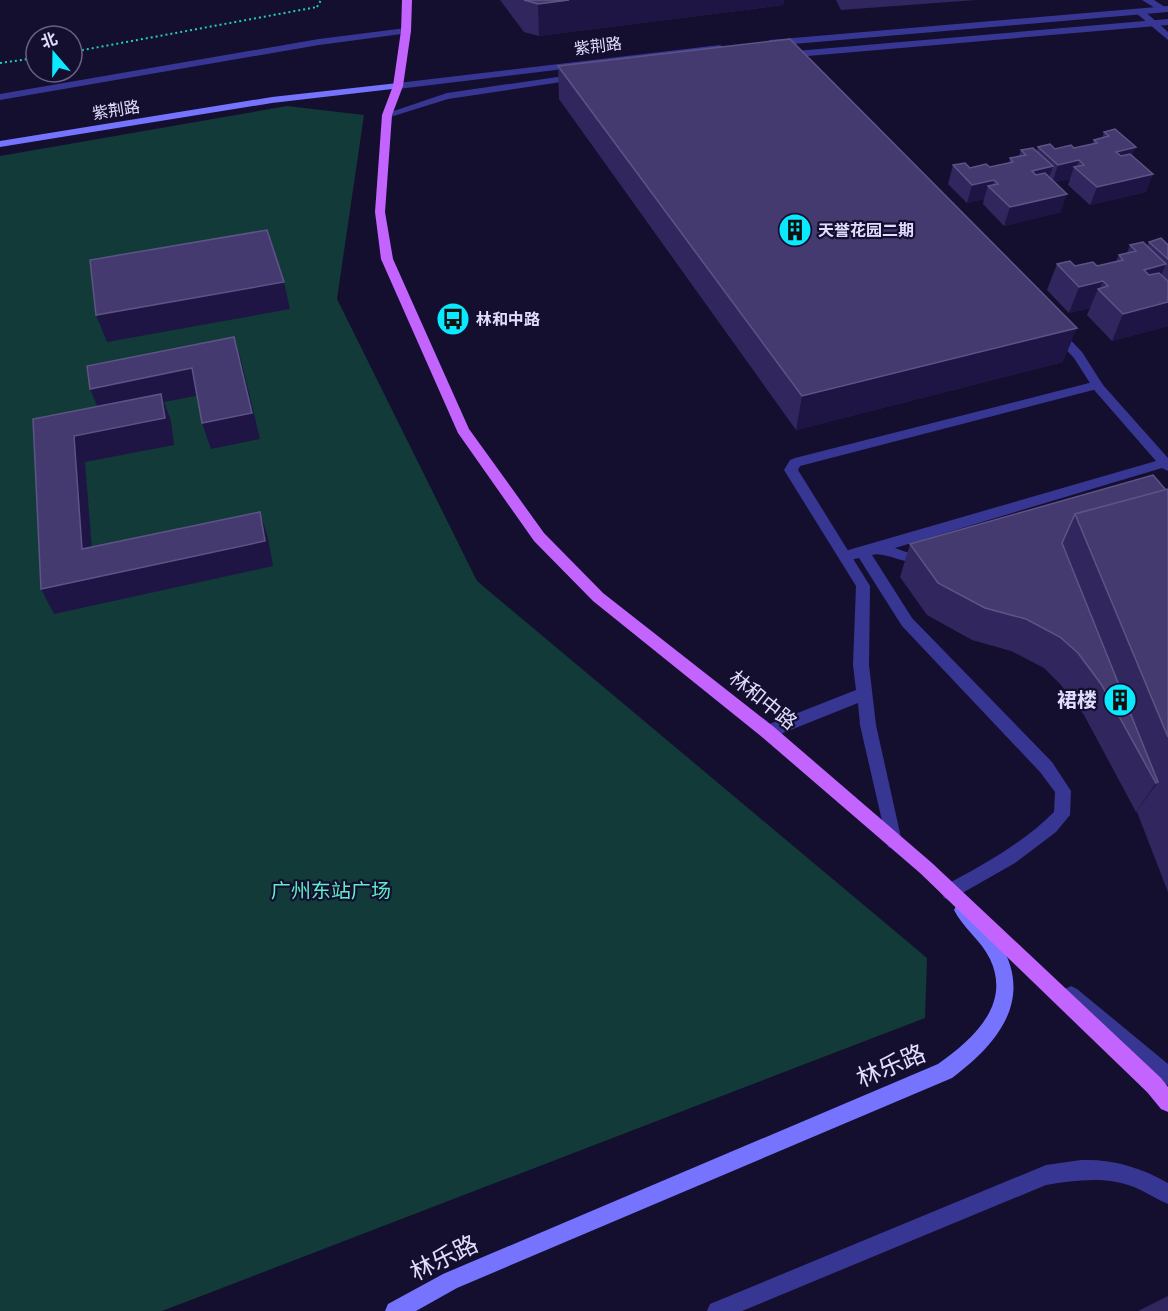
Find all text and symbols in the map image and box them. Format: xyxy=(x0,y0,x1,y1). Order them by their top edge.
north arrow xyxy=(24,24,84,84)
text: 北 xyxy=(38,29,60,52)
street label: 紫荆路 xyxy=(573,34,623,58)
street label: 紫荆路 xyxy=(91,97,141,123)
building icon: 天誉花园二期 xyxy=(777,212,813,248)
place label: 天誉花园二期 xyxy=(818,221,914,240)
bus stop icon: 林和中路 xyxy=(435,301,471,337)
place label: 林和中路 xyxy=(476,310,540,329)
street label: 林和中路 xyxy=(724,666,802,734)
building icon: 裙楼 xyxy=(1102,682,1138,718)
place label: 裙楼 xyxy=(1057,688,1097,712)
park label: 广州东站广场 xyxy=(271,879,391,903)
street label: 林乐路 xyxy=(852,1039,930,1093)
street label: 林乐路 xyxy=(406,1230,482,1286)

